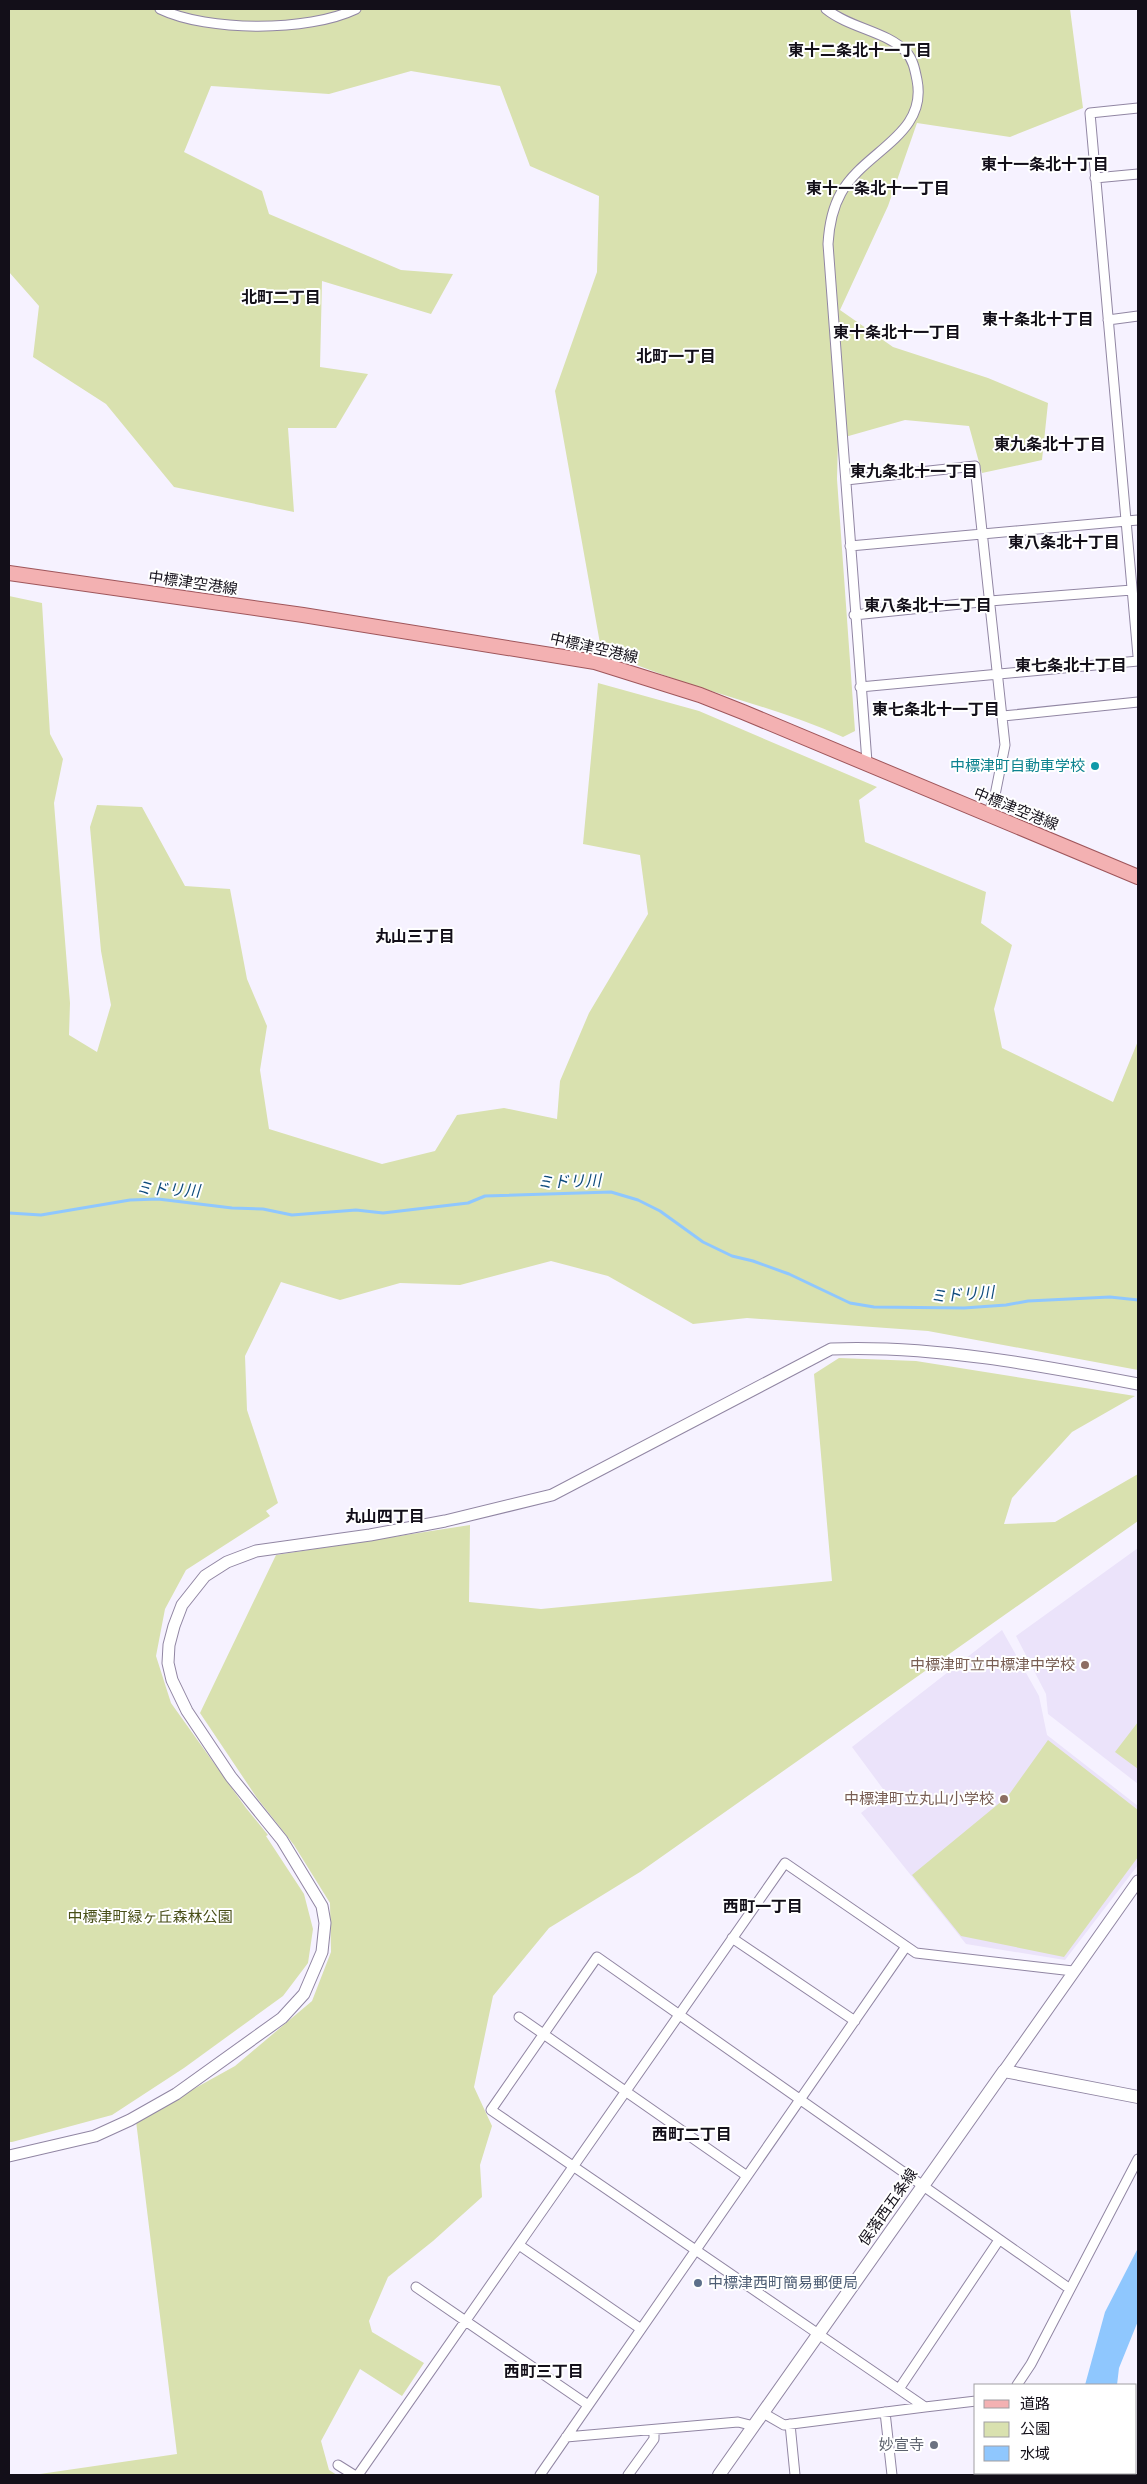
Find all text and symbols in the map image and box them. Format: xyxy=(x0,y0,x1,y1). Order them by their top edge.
district label: 東十二条北十一丁目 xyxy=(788,41,932,60)
district label: 東十一条北十丁目 xyxy=(981,155,1109,174)
district label: 東十一条北十一丁目 xyxy=(806,179,950,198)
district label: 北町二丁目 xyxy=(241,288,321,307)
district label: 東十条北十丁目 xyxy=(982,310,1094,329)
district label: 東十条北十一丁目 xyxy=(833,323,961,342)
district label: 北町一丁目 xyxy=(636,347,716,366)
district label: 東九条北十丁目 xyxy=(994,435,1106,454)
district label: 東九条北十一丁目 xyxy=(850,462,978,481)
district label: 東八条北十丁目 xyxy=(1008,533,1120,552)
street label: 中標津空港線 xyxy=(147,568,239,598)
district label: 東八条北十一丁目 xyxy=(864,596,992,615)
street label: 中標津空港線 xyxy=(548,629,640,667)
district label: 東七条北十丁目 xyxy=(1015,656,1127,675)
district label: 東七条北十一丁目 xyxy=(872,700,1000,719)
place label: 中標津町自動車学校 xyxy=(950,757,1085,775)
marker: 中標津町自動車学校 xyxy=(1089,760,1101,772)
street label: 中標津空港線 xyxy=(971,784,1061,834)
district label: 丸山三丁目 xyxy=(375,927,455,946)
water label: ミドリ川 xyxy=(537,1171,603,1192)
water label: ミドリ川 xyxy=(136,1178,202,1201)
water label: ミドリ川 xyxy=(929,1283,997,1306)
district label: 丸山四丁目 xyxy=(345,1507,425,1526)
place label: 中標津町立中標津中学校 xyxy=(910,1656,1075,1674)
marker: 中標津町立中標津中学校 xyxy=(1079,1659,1091,1671)
place label: 中標津町立丸山小学校 xyxy=(844,1790,994,1808)
marker: 中標津町立丸山小学校 xyxy=(998,1793,1010,1805)
district label: 西町一丁目 xyxy=(723,1897,803,1916)
park label: 中標津町緑ヶ丘森林公園 xyxy=(67,1908,233,1926)
district label: 西町二丁目 xyxy=(652,2125,732,2144)
street label: 俣落西五条線 xyxy=(855,2165,921,2249)
place label: 中標津西町簡易郵便局 xyxy=(708,2274,858,2292)
marker: 中標津西町簡易郵便局 xyxy=(692,2277,704,2289)
district label: 西町三丁目 xyxy=(504,2362,584,2381)
legend xyxy=(974,2384,1137,2474)
text: 道路 xyxy=(1020,2395,1050,2413)
text: 公園 xyxy=(1020,2420,1050,2438)
place label: 妙宣寺 xyxy=(879,2436,924,2454)
marker: 妙宣寺 xyxy=(928,2439,940,2451)
text: 水域 xyxy=(1020,2445,1050,2463)

